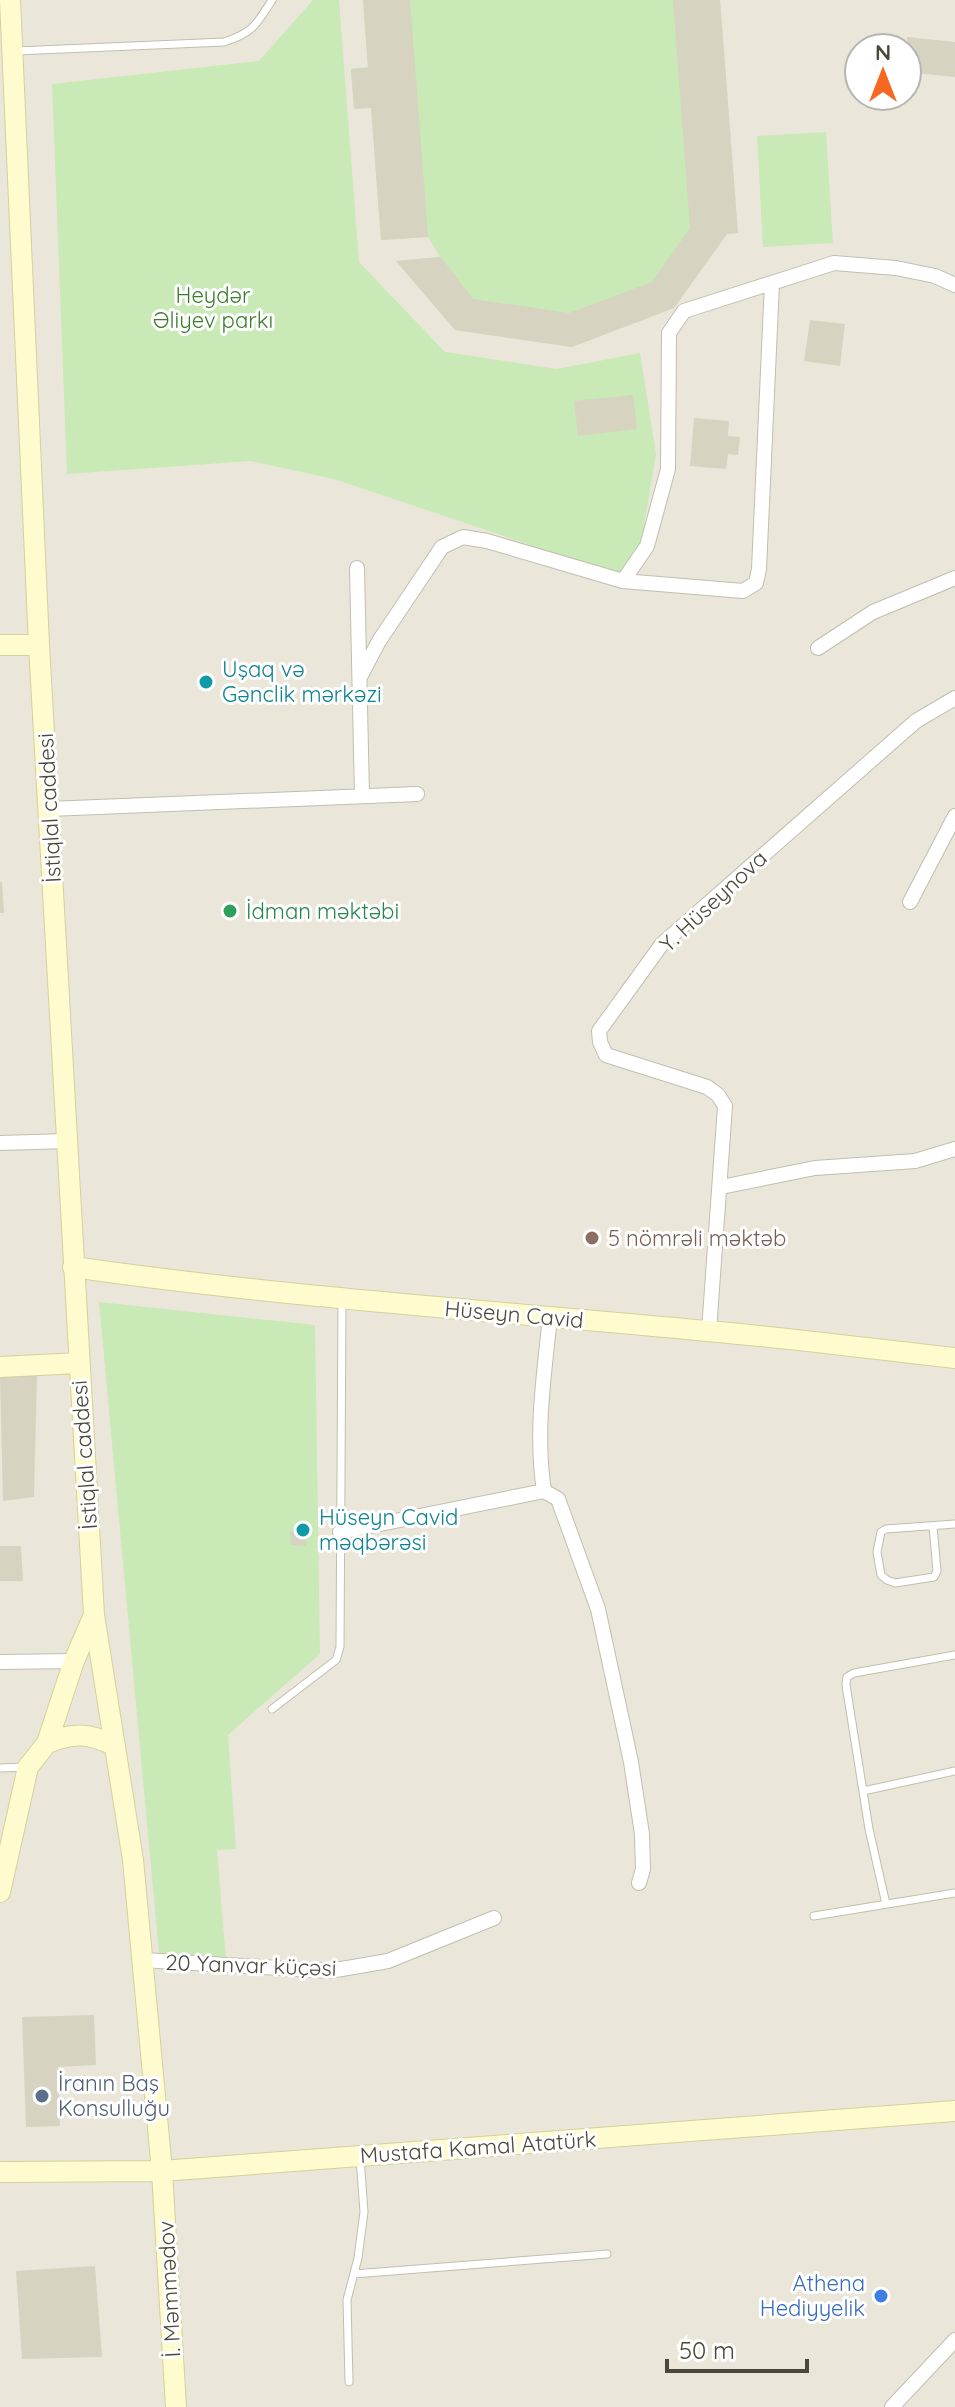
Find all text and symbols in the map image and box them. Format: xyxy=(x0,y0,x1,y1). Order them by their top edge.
north arrow xyxy=(843,32,923,112)
text: N xyxy=(875,38,891,66)
park label: Heydər Əliyev parkı xyxy=(153,281,273,334)
place label: Uşaq və Gənclik mərkəzi xyxy=(222,655,382,708)
marker: Uşaq və Gənclik mərkəzi xyxy=(197,673,215,691)
street label: İstiqlal caddesi xyxy=(31,733,67,883)
street label: Y. Hüseynova xyxy=(653,844,773,958)
place label: İdman məktəbi xyxy=(246,897,399,925)
marker: İdman məktəbi xyxy=(221,902,239,920)
place label: 5 nömrəli məktəb xyxy=(608,1224,786,1252)
marker: 5 nömrəli məktəb xyxy=(583,1229,601,1247)
street label: Hüseyn Cavid xyxy=(443,1294,585,1334)
street label: İstiqlal caddesi xyxy=(65,1379,103,1531)
place label: Hüseyn Cavid məqbərəsi xyxy=(319,1503,458,1556)
marker: Hüseyn Cavid məqbərəsi xyxy=(294,1521,312,1539)
street label: 20 Yanvar küçəsi xyxy=(165,1948,337,1982)
place label: İranın Baş Konsulluğu xyxy=(58,2069,170,2122)
marker: İranın Baş Konsulluğu xyxy=(33,2087,51,2105)
street label: Mustafa Kamal Atatürk xyxy=(359,2125,597,2169)
street label: İ. Məmmədov xyxy=(151,2220,187,2358)
place label: Athena Hediyyelik xyxy=(760,2269,865,2322)
marker: Athena Hediyyelik xyxy=(872,2287,890,2305)
scale bar xyxy=(667,2323,807,2373)
text: 50 m xyxy=(679,2335,735,2365)

